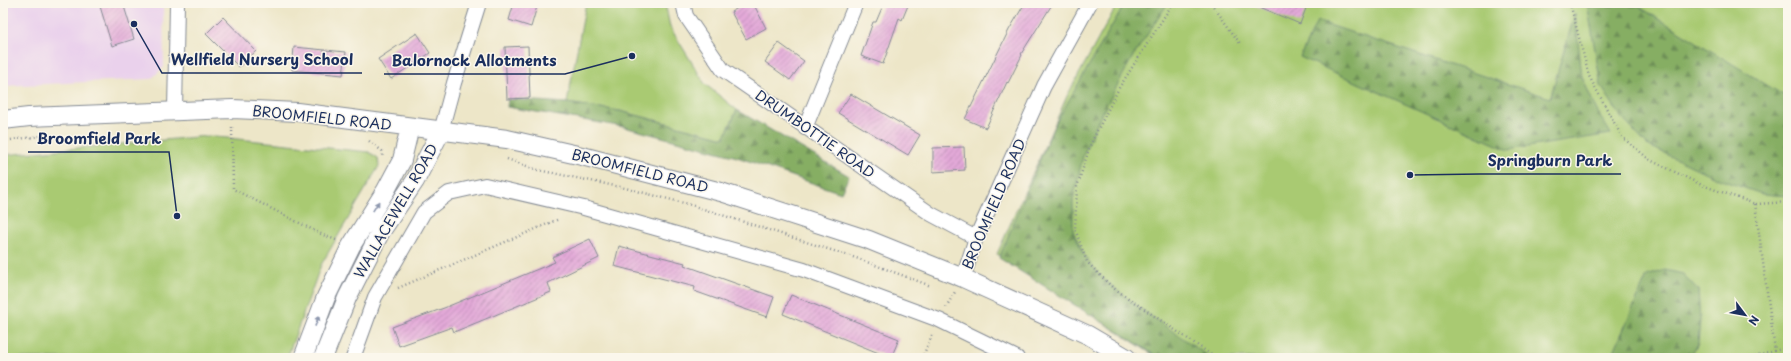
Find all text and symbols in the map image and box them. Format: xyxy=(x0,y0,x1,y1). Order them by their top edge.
callout: Wellfield Nursery School xyxy=(162,46,362,73)
text: Wellfield Nursery School xyxy=(171,47,353,70)
callout: Balornock Allotments xyxy=(384,47,565,74)
text: Balornock Allotments xyxy=(391,48,557,71)
street label: DRUMBOTTIE ROAD xyxy=(751,84,879,183)
street label: BROOMFIELD ROAD xyxy=(251,100,393,135)
callout: Broomfield Park xyxy=(28,125,169,152)
text: Broomfield Park xyxy=(37,126,161,149)
street label: BROOMFIELD ROAD xyxy=(956,135,1031,272)
street label: WALLACEWELL ROAD xyxy=(348,140,443,282)
street label: BROOMFIELD ROAD xyxy=(570,143,711,198)
callout: Springburn Park xyxy=(1480,147,1621,174)
text: Springburn Park xyxy=(1488,148,1612,171)
one-way arrow xyxy=(372,201,380,211)
north arrow xyxy=(1725,295,1765,335)
text: N xyxy=(1744,312,1763,329)
one-way arrow xyxy=(314,315,320,327)

